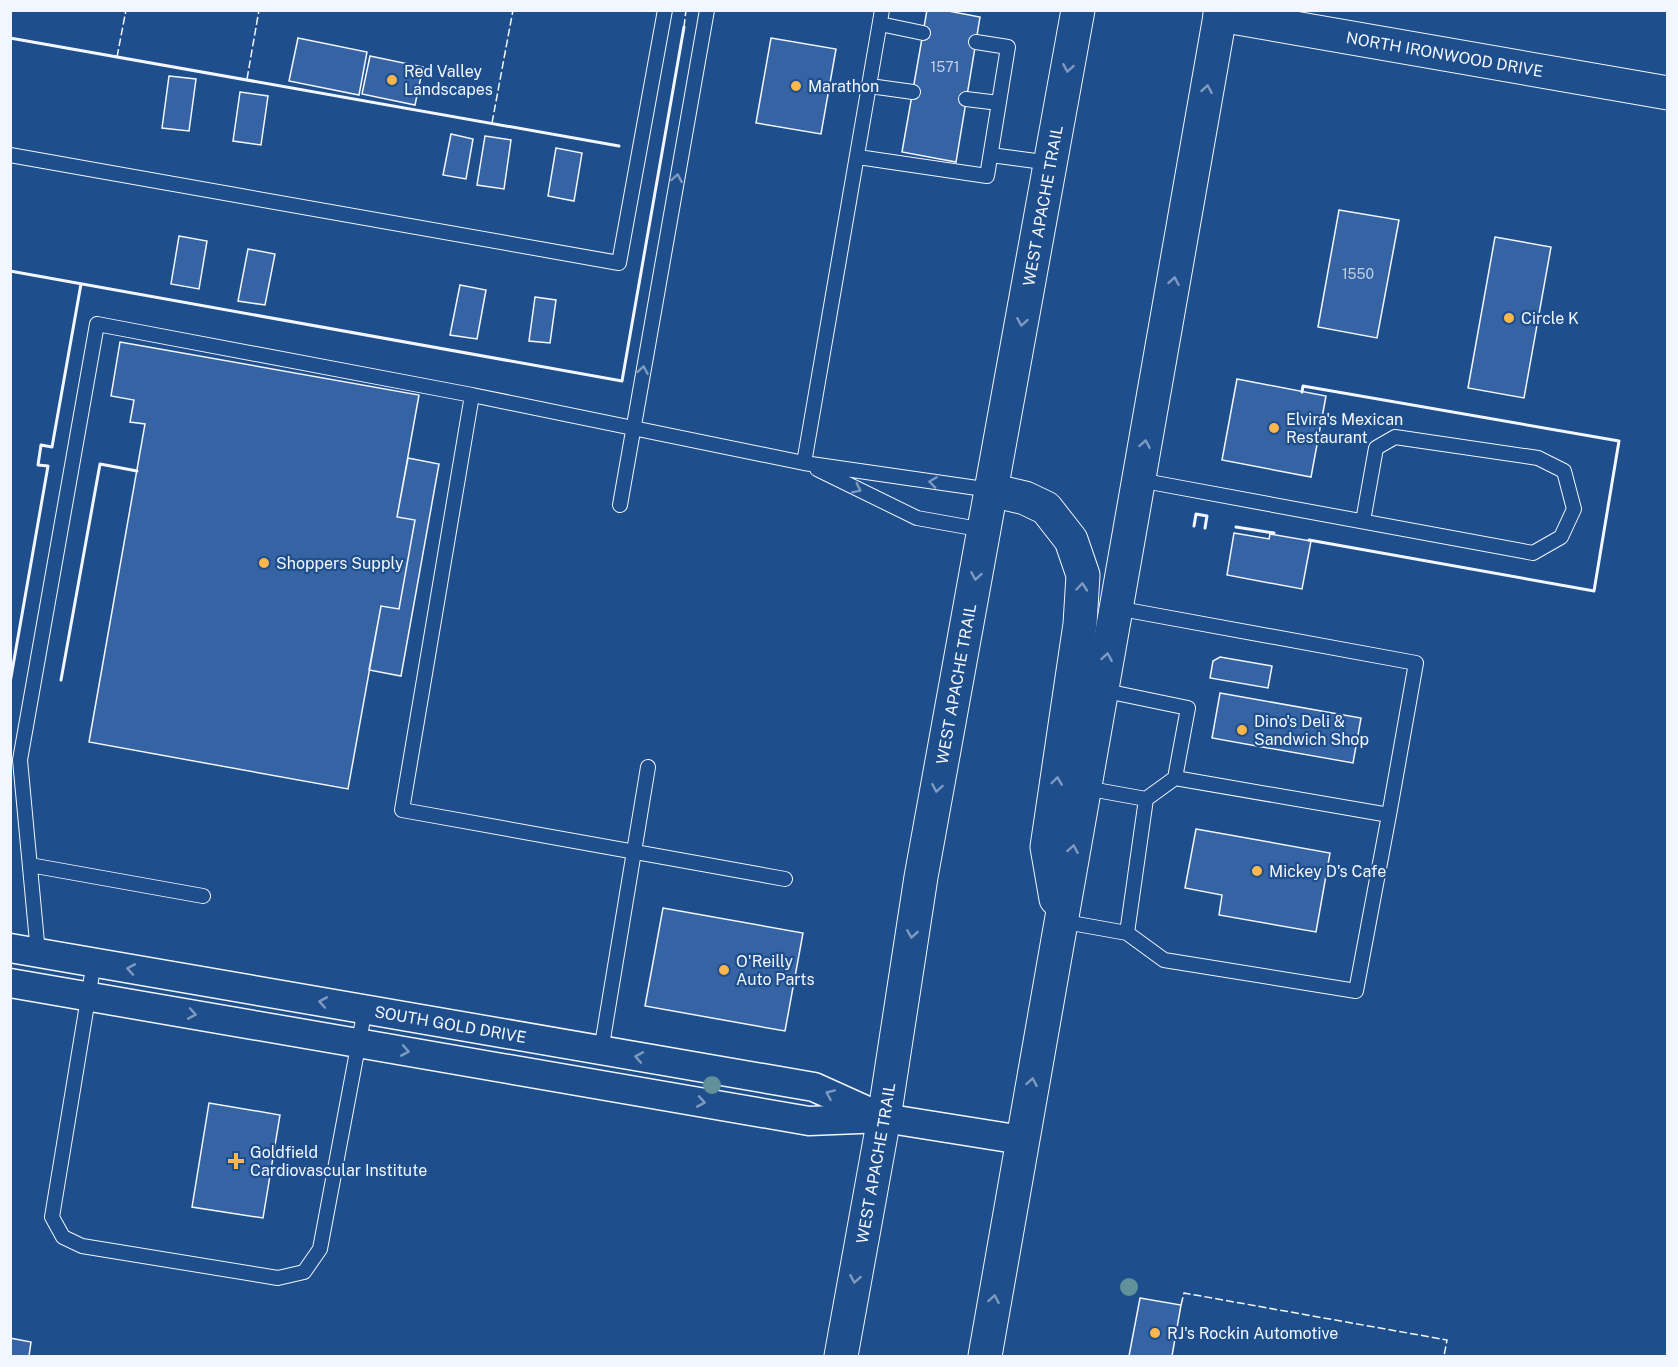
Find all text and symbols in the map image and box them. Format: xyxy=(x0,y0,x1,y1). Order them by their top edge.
street label: NORTH IRONWOOD DRIVE xyxy=(1345,28,1545,81)
house number: 1571 xyxy=(930,59,960,75)
place label: Red Valley Landscapes xyxy=(404,62,493,99)
one-way arrow xyxy=(1062,63,1075,73)
marker: Red Valley Landscapes xyxy=(385,73,399,87)
place label: Marathon xyxy=(808,77,879,96)
marker: Marathon xyxy=(789,79,803,93)
one-way arrow xyxy=(1201,84,1213,94)
street label: WEST APACHE TRAIL xyxy=(1019,124,1066,288)
one-way arrow xyxy=(670,174,683,184)
house number: 1550 xyxy=(1342,266,1374,282)
one-way arrow xyxy=(1167,276,1179,286)
place label: Circle K xyxy=(1521,309,1579,328)
marker: Circle K xyxy=(1502,311,1516,325)
one-way arrow xyxy=(1016,317,1029,327)
one-way arrow xyxy=(637,366,649,375)
place label: Elvira's Mexican Restaurant xyxy=(1286,410,1403,447)
marker: Elvira's Mexican Restaurant xyxy=(1267,421,1281,435)
one-way arrow xyxy=(1138,440,1150,449)
one-way arrow xyxy=(929,476,938,488)
one-way arrow xyxy=(850,481,861,493)
place label: Shoppers Supply xyxy=(276,554,404,573)
marker: Shoppers Supply xyxy=(257,556,271,570)
one-way arrow xyxy=(970,570,983,580)
one-way arrow xyxy=(1076,583,1089,592)
street label: WEST APACHE TRAIL xyxy=(932,602,980,766)
one-way arrow xyxy=(1100,652,1113,662)
place label: Dino's Deli & Sandwich Shop xyxy=(1254,712,1369,749)
marker: Dino's Deli & Sandwich Shop xyxy=(1235,723,1249,737)
one-way arrow xyxy=(1050,776,1062,785)
one-way arrow xyxy=(931,783,944,793)
one-way arrow xyxy=(1066,844,1079,854)
place label: Mickey D's Cafe xyxy=(1269,862,1386,881)
marker: Mickey D's Cafe xyxy=(1250,864,1264,878)
one-way arrow xyxy=(906,929,919,939)
place label: O'Reilly Auto Parts xyxy=(736,952,815,989)
one-way arrow xyxy=(126,963,136,975)
marker: O'Reilly Auto Parts xyxy=(717,963,731,977)
one-way arrow xyxy=(318,996,328,1009)
street label: SOUTH GOLD DRIVE xyxy=(373,1002,528,1047)
one-way arrow xyxy=(187,1007,197,1020)
one-way arrow xyxy=(400,1044,410,1057)
one-way arrow xyxy=(635,1052,644,1064)
one-way arrow xyxy=(1025,1078,1038,1088)
street label: WEST APACHE TRAIL xyxy=(852,1081,899,1245)
one-way arrow xyxy=(826,1089,837,1101)
one-way arrow xyxy=(696,1096,705,1108)
place label: Goldfield Cardiovascular Institute xyxy=(250,1143,427,1180)
marker: Goldfield Cardiovascular Institute xyxy=(227,1152,245,1170)
one-way arrow xyxy=(849,1274,862,1284)
one-way arrow xyxy=(988,1294,1000,1303)
place label: RJ's Rockin Automotive xyxy=(1167,1324,1338,1343)
marker: RJ's Rockin Automotive xyxy=(1148,1326,1162,1340)

